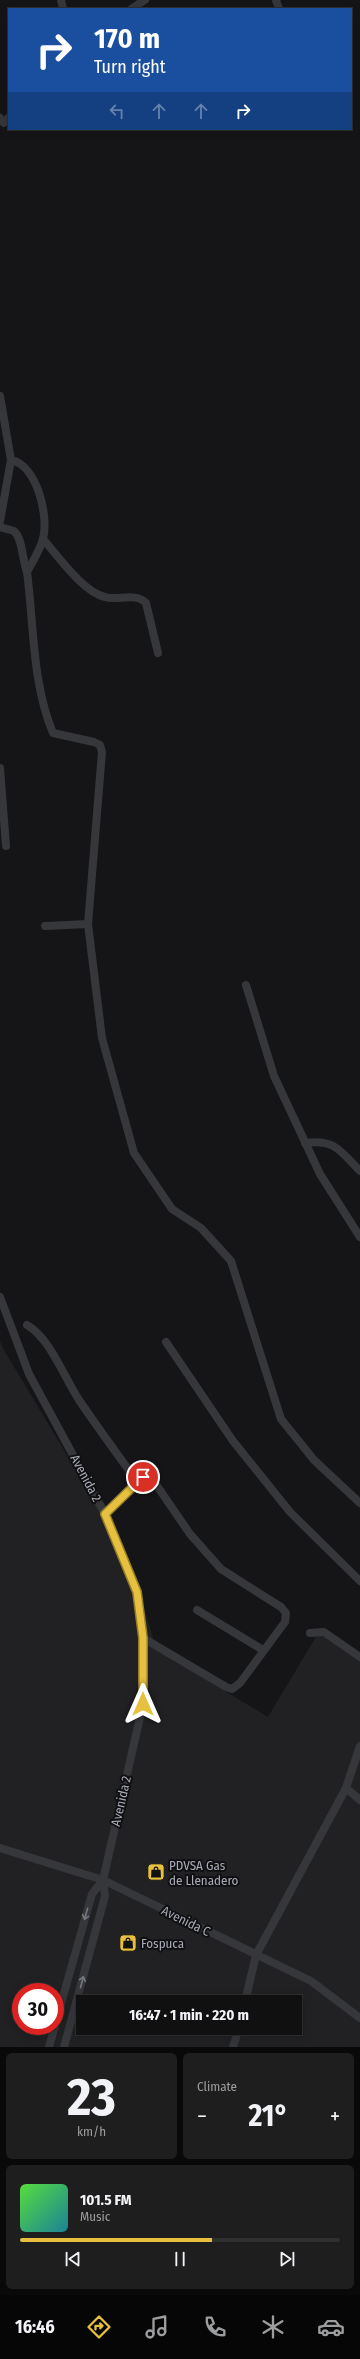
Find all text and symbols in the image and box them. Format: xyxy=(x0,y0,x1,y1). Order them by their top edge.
text: 170 m xyxy=(94,22,160,55)
icon: right xyxy=(28,24,80,76)
text: Turn right xyxy=(94,56,166,78)
icon: left xyxy=(106,100,128,122)
icon: ahead xyxy=(148,100,170,122)
icon: ahead xyxy=(190,100,212,122)
icon: right xyxy=(232,100,254,122)
street label: Avenida 2 xyxy=(67,1452,105,1504)
pin xyxy=(126,1460,160,1494)
icon: arrive xyxy=(132,1466,154,1488)
position arrow xyxy=(122,1683,164,1725)
street label: Avenida 2 xyxy=(108,1774,134,1828)
place label: PDVSA Gas de Llenadero xyxy=(169,1858,239,1888)
shop icon: PDVSA Gas de Llenadero xyxy=(146,1862,166,1882)
street label: Avenida C xyxy=(159,1903,213,1939)
one-way arrow xyxy=(82,1907,89,1920)
shop icon: Fospuca xyxy=(118,1933,138,1953)
place label: Fospuca xyxy=(141,1936,184,1951)
one-way arrow xyxy=(78,1976,86,1989)
speed limit sign: 30 xyxy=(12,1983,64,2035)
text: 16:47 · 1 min · 220 m xyxy=(129,2006,249,2024)
text: 23 xyxy=(67,2066,116,2129)
text: Climate xyxy=(197,2079,237,2094)
text: 21° xyxy=(248,2098,289,2134)
text: − xyxy=(197,2103,207,2130)
text: + xyxy=(330,2103,340,2130)
text: km/h xyxy=(77,2124,106,2139)
text: 101.5 FM xyxy=(80,2191,132,2209)
text: Music xyxy=(80,2209,110,2224)
icon: previous xyxy=(62,2248,84,2270)
icon: pause xyxy=(169,2248,191,2270)
icon: next xyxy=(276,2248,298,2270)
icon: directions xyxy=(85,2313,113,2341)
icon: music xyxy=(143,2313,171,2341)
icon: phone xyxy=(201,2313,229,2341)
icon: climate xyxy=(259,2313,287,2341)
icon: car xyxy=(317,2313,345,2341)
text: 16:46 xyxy=(15,2316,55,2338)

